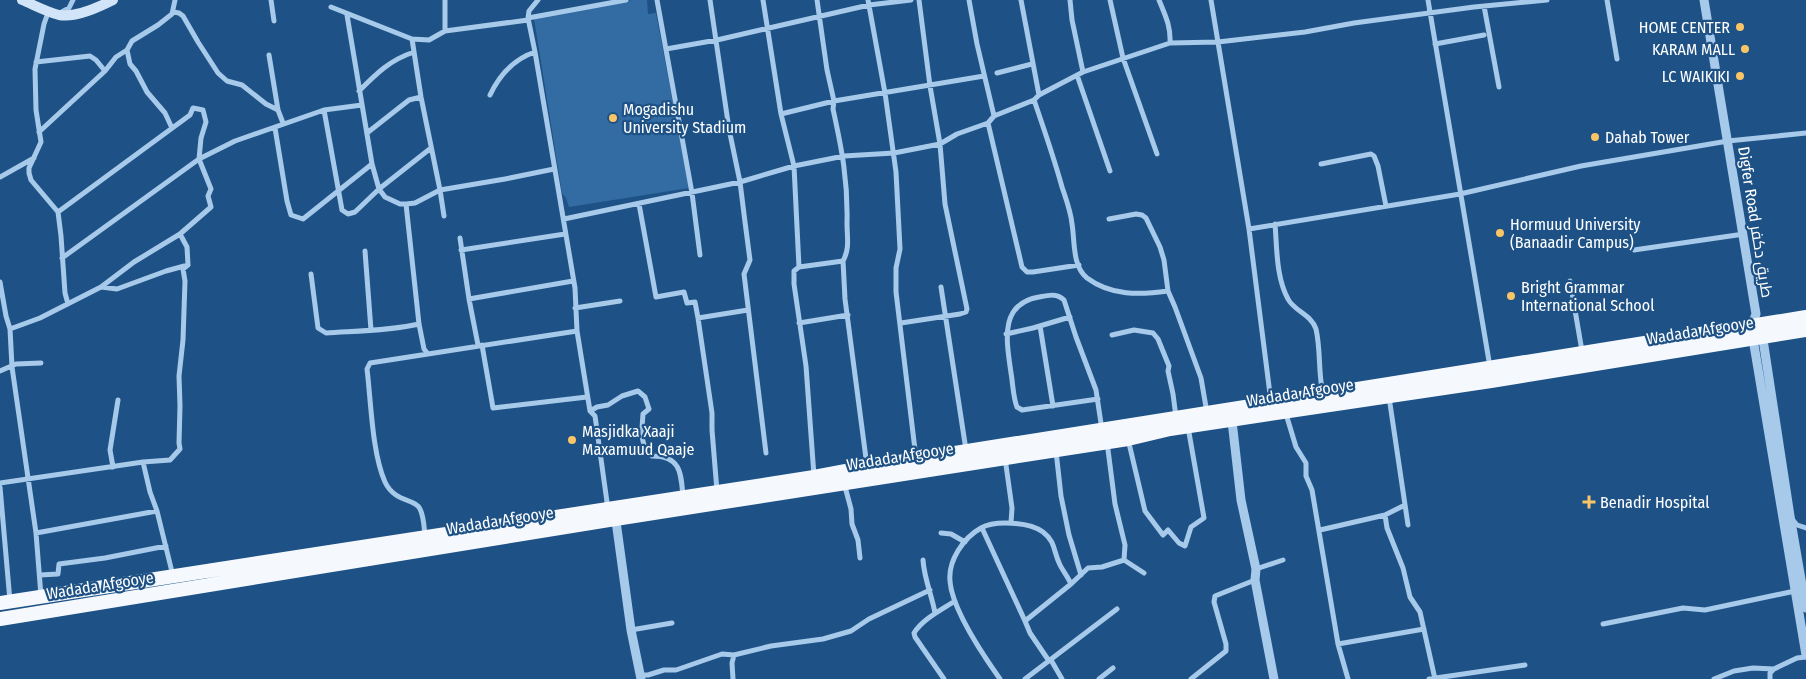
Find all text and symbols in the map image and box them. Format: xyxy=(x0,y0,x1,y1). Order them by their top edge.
place label: HOME CENTER xyxy=(1639,18,1730,37)
marker: HOME CENTER xyxy=(1734,21,1746,33)
place label: KARAM MALL xyxy=(1652,40,1735,59)
marker: KARAM MALL xyxy=(1739,43,1751,55)
place label: LC WAIKIKI xyxy=(1662,67,1730,86)
marker: LC WAIKIKI xyxy=(1734,70,1746,82)
place label: Mogadishu University Stadium xyxy=(623,100,746,137)
marker: Mogadishu University Stadium xyxy=(607,112,619,124)
place label: Dahab Tower xyxy=(1605,128,1690,147)
marker: Dahab Tower xyxy=(1589,131,1601,143)
street label: Digfer Road طريق دكفر xyxy=(1733,145,1777,299)
place label: Hormuud University (Banaadir Campus) xyxy=(1510,215,1641,252)
marker: Hormuud University (Banaadir Campus) xyxy=(1494,227,1506,239)
place label: Bright Grammar International School xyxy=(1521,278,1654,315)
marker: Bright Grammar International School xyxy=(1505,290,1517,302)
street label: Wadada Afgooye xyxy=(1645,313,1755,348)
street label: Wadada Afgooye xyxy=(1245,375,1355,410)
place label: Masjidka Xaaji Maxamuud Qaaje xyxy=(582,422,695,459)
marker: Masjidka Xaaji Maxamuud Qaaje xyxy=(566,434,578,446)
street label: Wadada Afgooye xyxy=(845,439,955,474)
place label: Benadir Hospital xyxy=(1600,493,1709,512)
marker: Benadir Hospital xyxy=(1582,495,1596,509)
street label: Wadada Afgooye xyxy=(445,503,555,538)
street label: Wadada Afgooye xyxy=(45,568,155,603)

